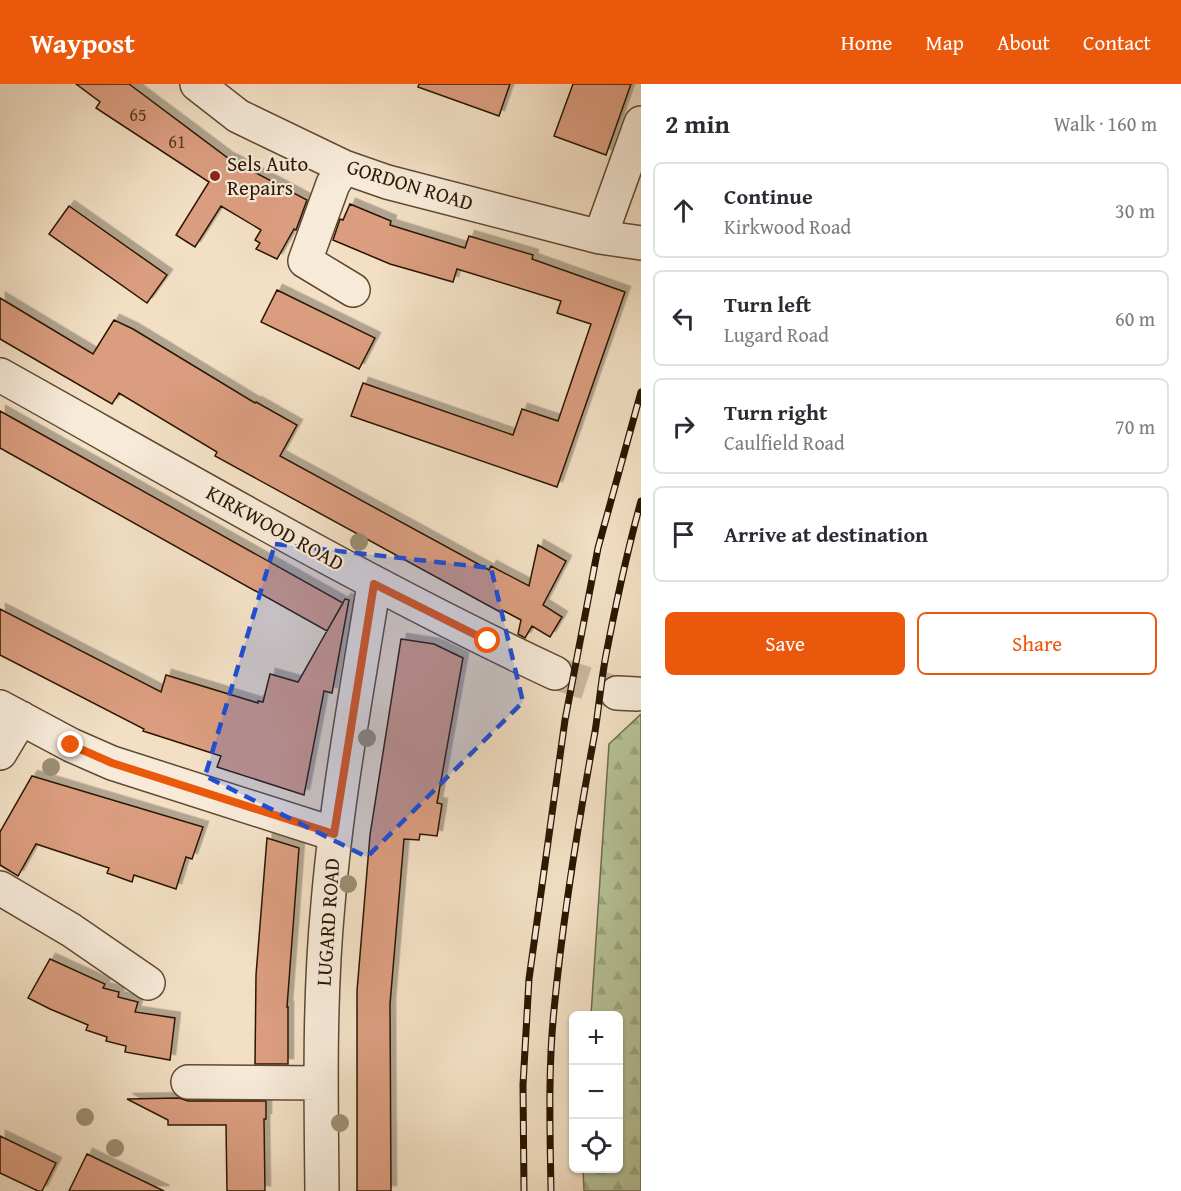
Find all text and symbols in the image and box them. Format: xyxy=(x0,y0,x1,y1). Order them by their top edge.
text: Waypost xyxy=(30,22,135,63)
text: Home xyxy=(841,27,892,58)
text: Map xyxy=(925,27,964,58)
text: About xyxy=(997,27,1050,58)
text: Contact xyxy=(1083,27,1151,58)
house number: 65 xyxy=(129,101,147,128)
text: 2 min xyxy=(665,104,730,143)
text: Walk · 160 m xyxy=(1054,109,1157,138)
house number: 61 xyxy=(168,128,186,155)
place label: Sels Auto Repairs xyxy=(227,148,308,203)
street label: GORDON ROAD xyxy=(343,151,477,218)
marker: Sels Auto Repairs xyxy=(208,169,222,183)
text: Continue xyxy=(724,180,813,212)
icon: ahead xyxy=(667,194,700,227)
text: 30 m xyxy=(1115,196,1155,225)
text: Kirkwood Road xyxy=(724,212,851,241)
text: Turn left xyxy=(724,288,811,320)
icon: left xyxy=(667,302,700,335)
text: 60 m xyxy=(1115,304,1155,333)
text: Lugard Road xyxy=(724,320,829,349)
text: Turn right xyxy=(724,396,827,428)
icon: right xyxy=(667,410,700,443)
text: 70 m xyxy=(1115,412,1155,441)
text: Caulfield Road xyxy=(724,428,845,457)
street label: KIRKWOOD ROAD xyxy=(201,477,350,578)
icon: arrive xyxy=(667,518,700,551)
text: Arrive at destination xyxy=(724,518,928,550)
button: Save xyxy=(665,612,905,675)
button: Share xyxy=(917,612,1157,675)
route start xyxy=(474,627,500,653)
route end xyxy=(57,731,83,757)
street label: LUGARD ROAD xyxy=(308,857,347,987)
map controls xyxy=(569,1011,623,1173)
button: + xyxy=(569,1011,623,1065)
button: − xyxy=(569,1065,623,1119)
button: locate xyxy=(569,1119,623,1173)

